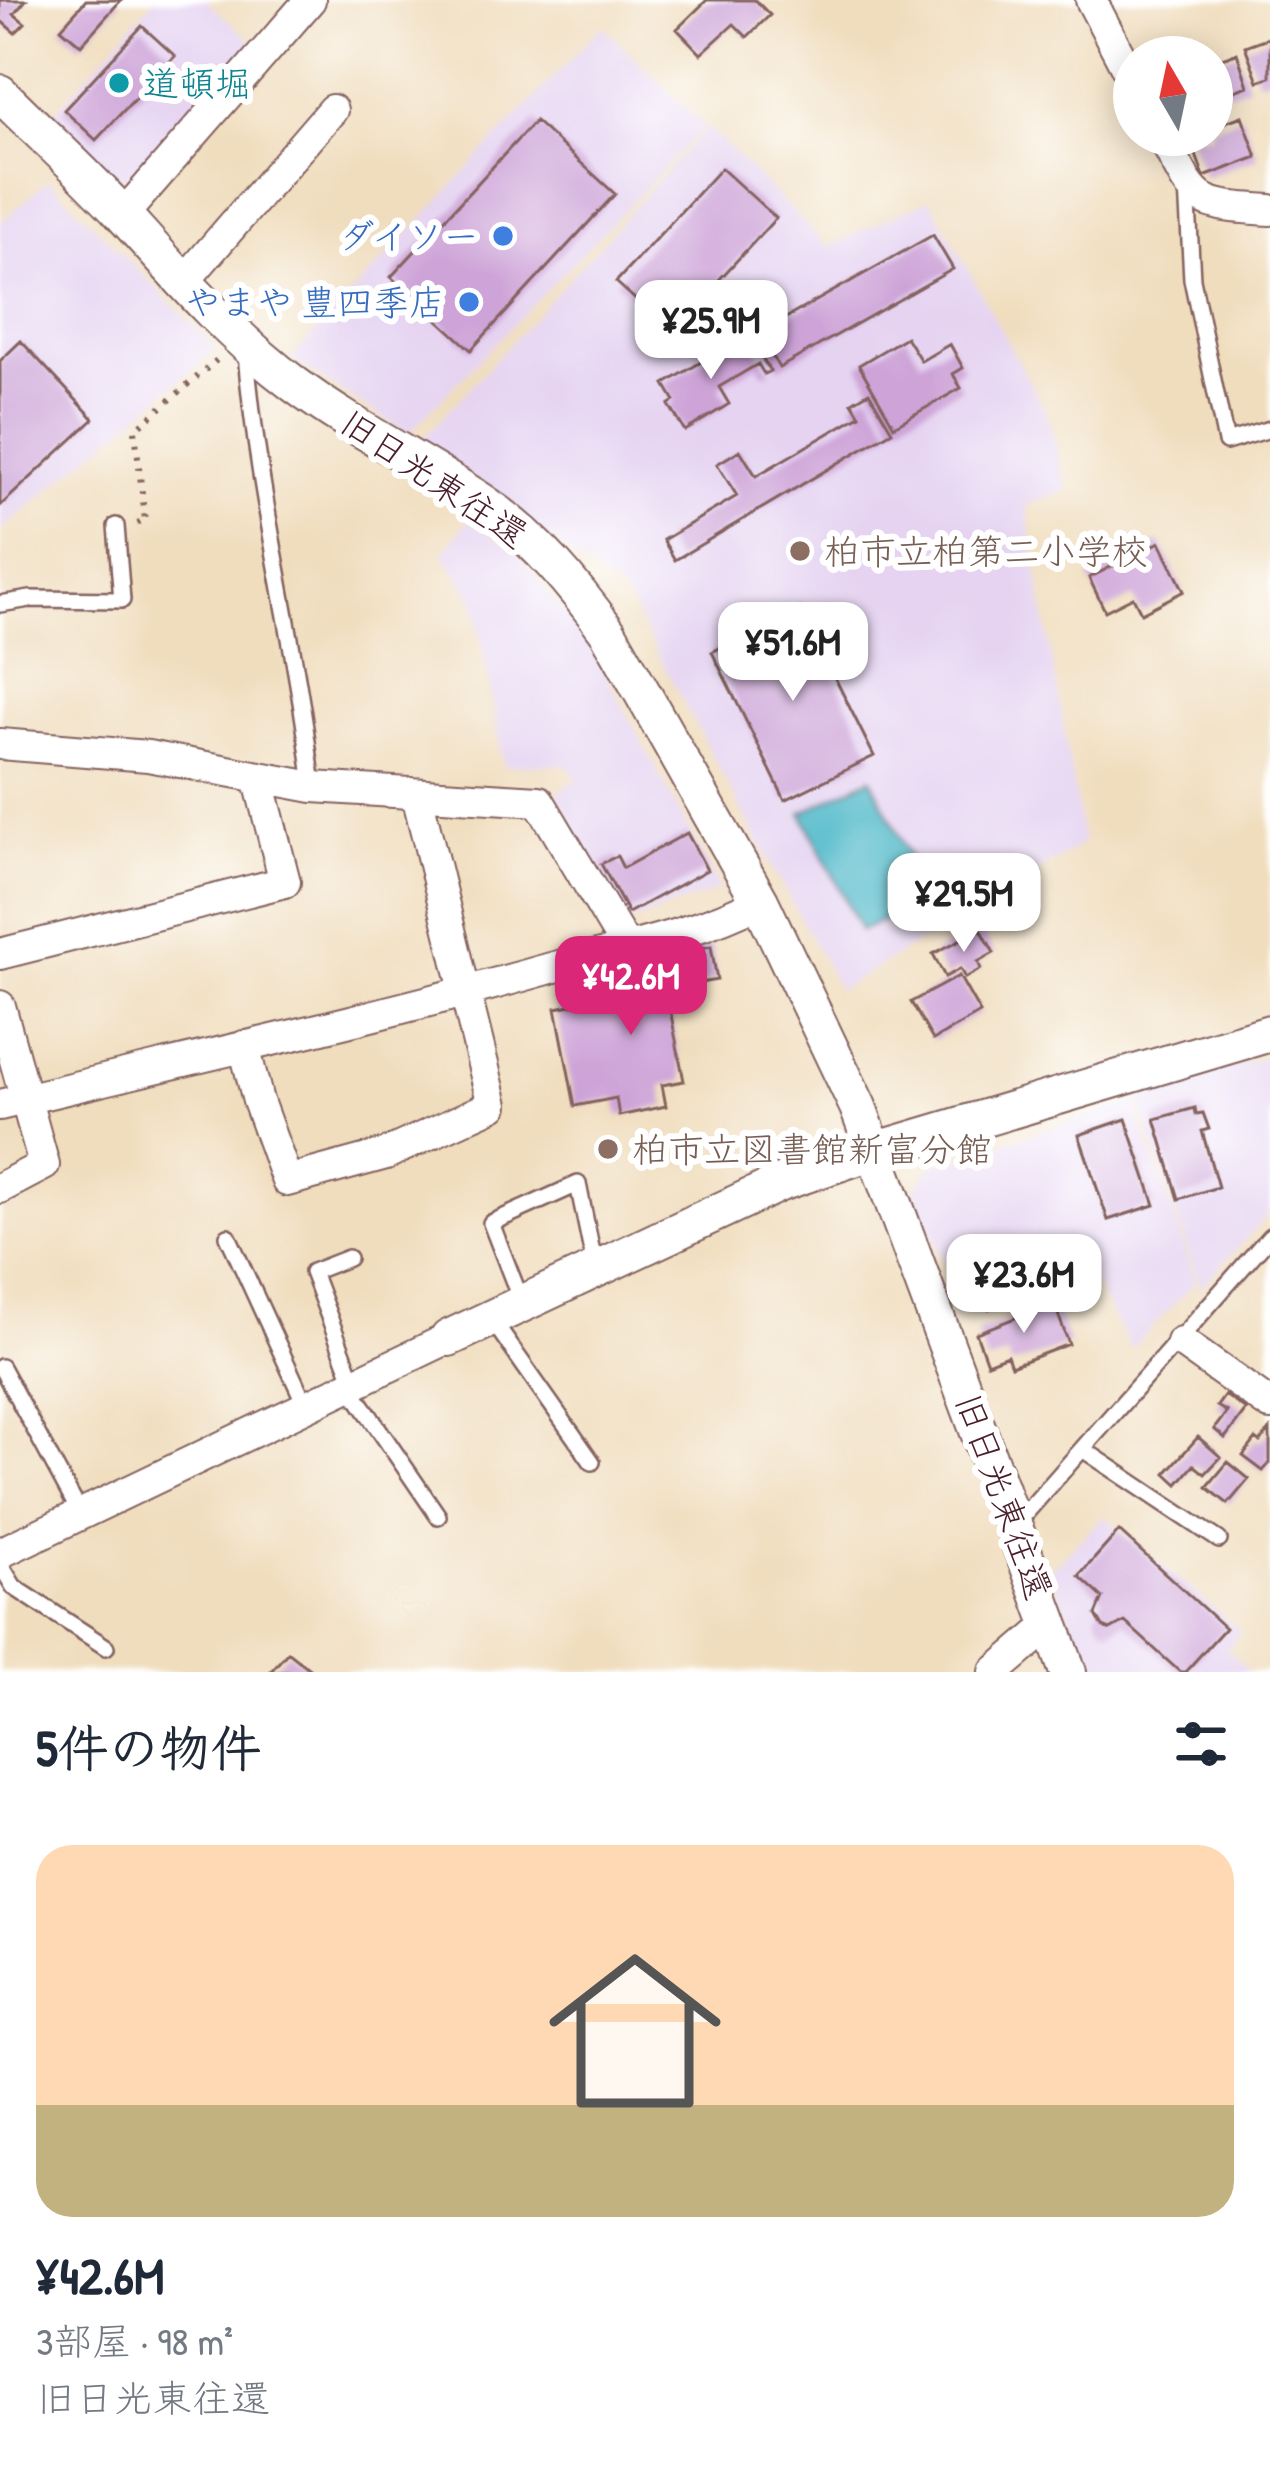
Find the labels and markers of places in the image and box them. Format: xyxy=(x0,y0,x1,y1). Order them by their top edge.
place label: 道頓堀 xyxy=(143,58,251,107)
marker: 道頓堀 xyxy=(106,70,132,96)
place label: ダイソー xyxy=(339,211,479,260)
marker: ダイソー xyxy=(490,223,516,249)
place label: やまや 豊四季店 xyxy=(185,277,445,326)
pin: ¥25.9M xyxy=(613,280,809,382)
marker: やまや 豊四季店 xyxy=(456,289,482,315)
place label: 柏市立柏第二小学校 xyxy=(824,526,1148,575)
marker: 柏市立柏第二小学校 xyxy=(787,538,813,564)
pin: ¥51.6M xyxy=(695,602,891,704)
pin: ¥29.5M xyxy=(866,853,1062,955)
pin: ¥42.6M xyxy=(533,936,729,1038)
place label: 柏市立図書館新富分館 xyxy=(632,1124,992,1173)
marker: 柏市立図書館新富分館 xyxy=(595,1136,621,1162)
pin: ¥23.6M xyxy=(926,1234,1122,1336)

